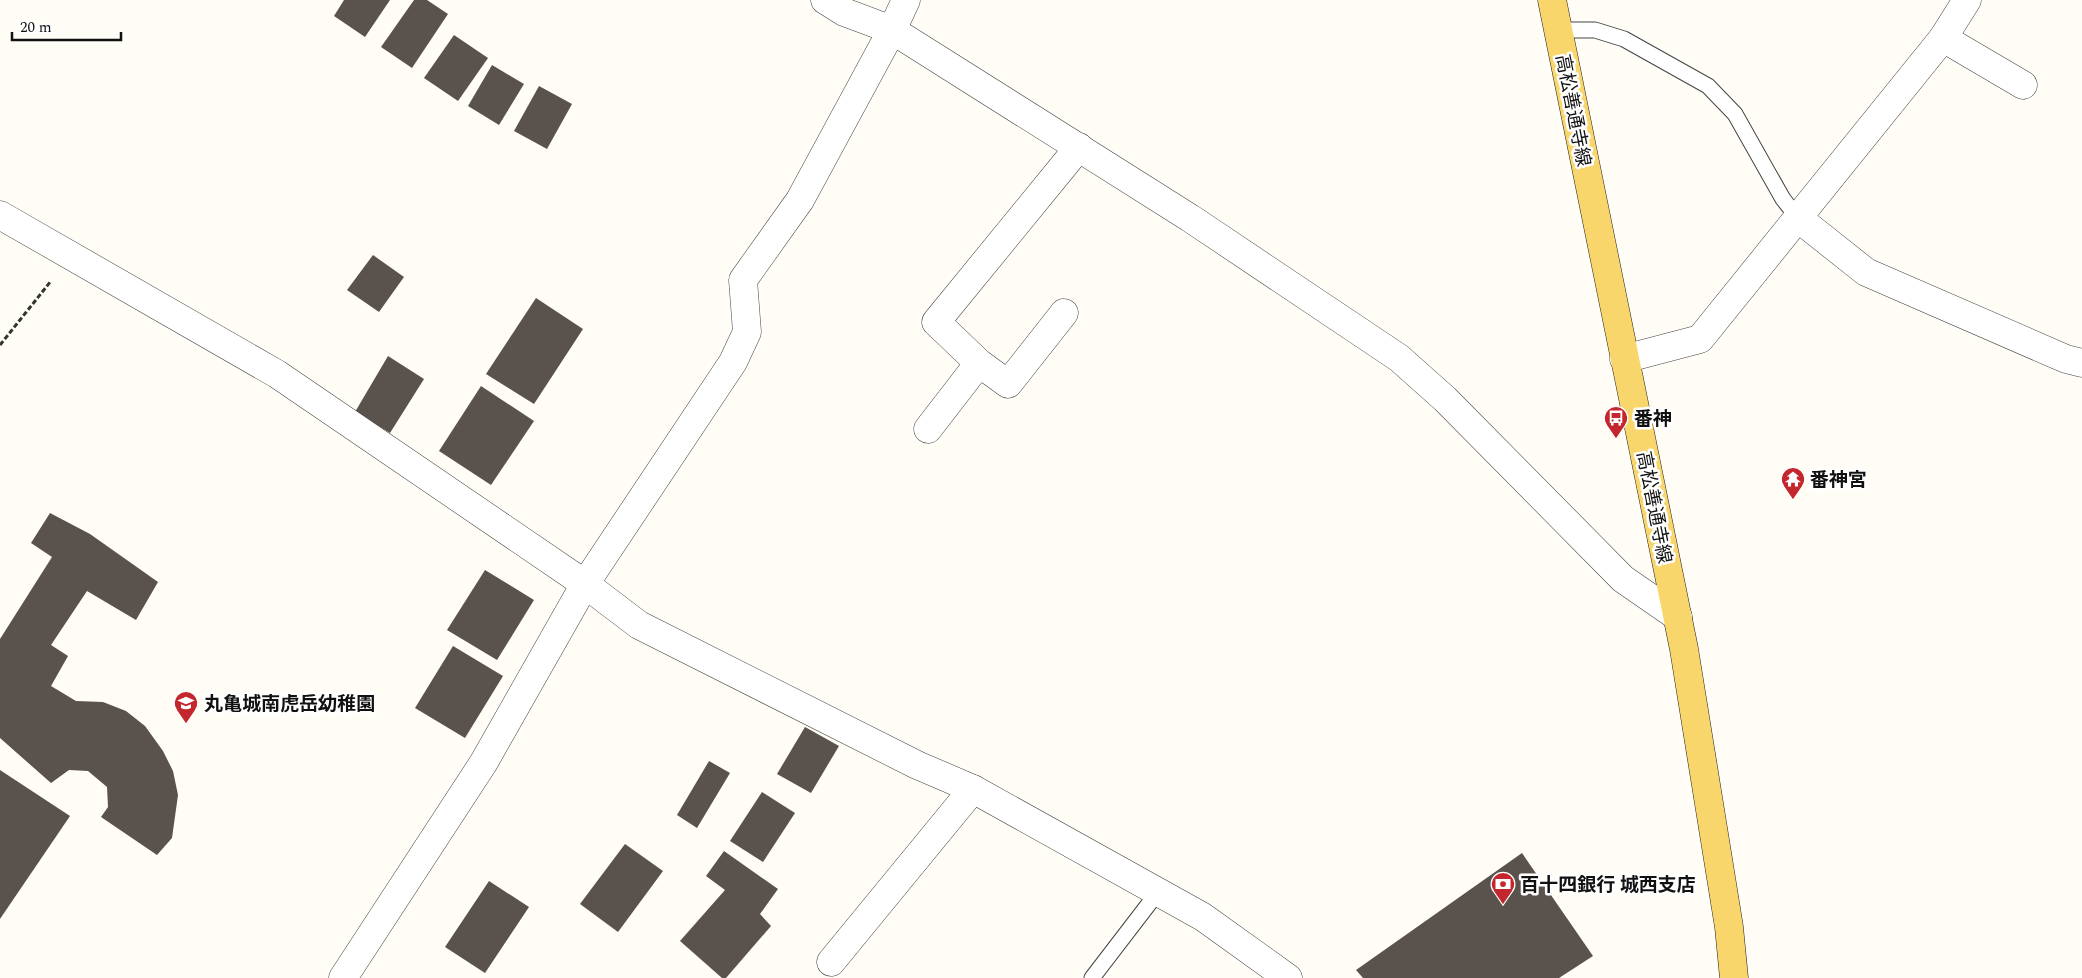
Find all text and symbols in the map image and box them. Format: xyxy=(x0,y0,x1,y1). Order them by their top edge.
scale bar xyxy=(12,10,121,42)
text: 20 m xyxy=(20,16,52,39)
street label: 高松善通寺線 xyxy=(1547,52,1598,169)
bus stop icon: 番神 xyxy=(1603,405,1629,439)
place label: 番神 xyxy=(1634,405,1672,434)
street label: 高松善通寺線 xyxy=(1628,449,1679,566)
temple icon: 番神宮 xyxy=(1780,466,1806,500)
place label: 番神宮 xyxy=(1810,466,1867,495)
school or university icon: 丸亀城南虎岳幼稚園 xyxy=(173,690,199,724)
place label: 丸亀城南虎岳幼稚園 xyxy=(204,690,375,719)
bank icon: 百十四銀行 城西支店 xyxy=(1490,871,1516,905)
place label: 百十四銀行 城西支店 xyxy=(1520,871,1696,900)

